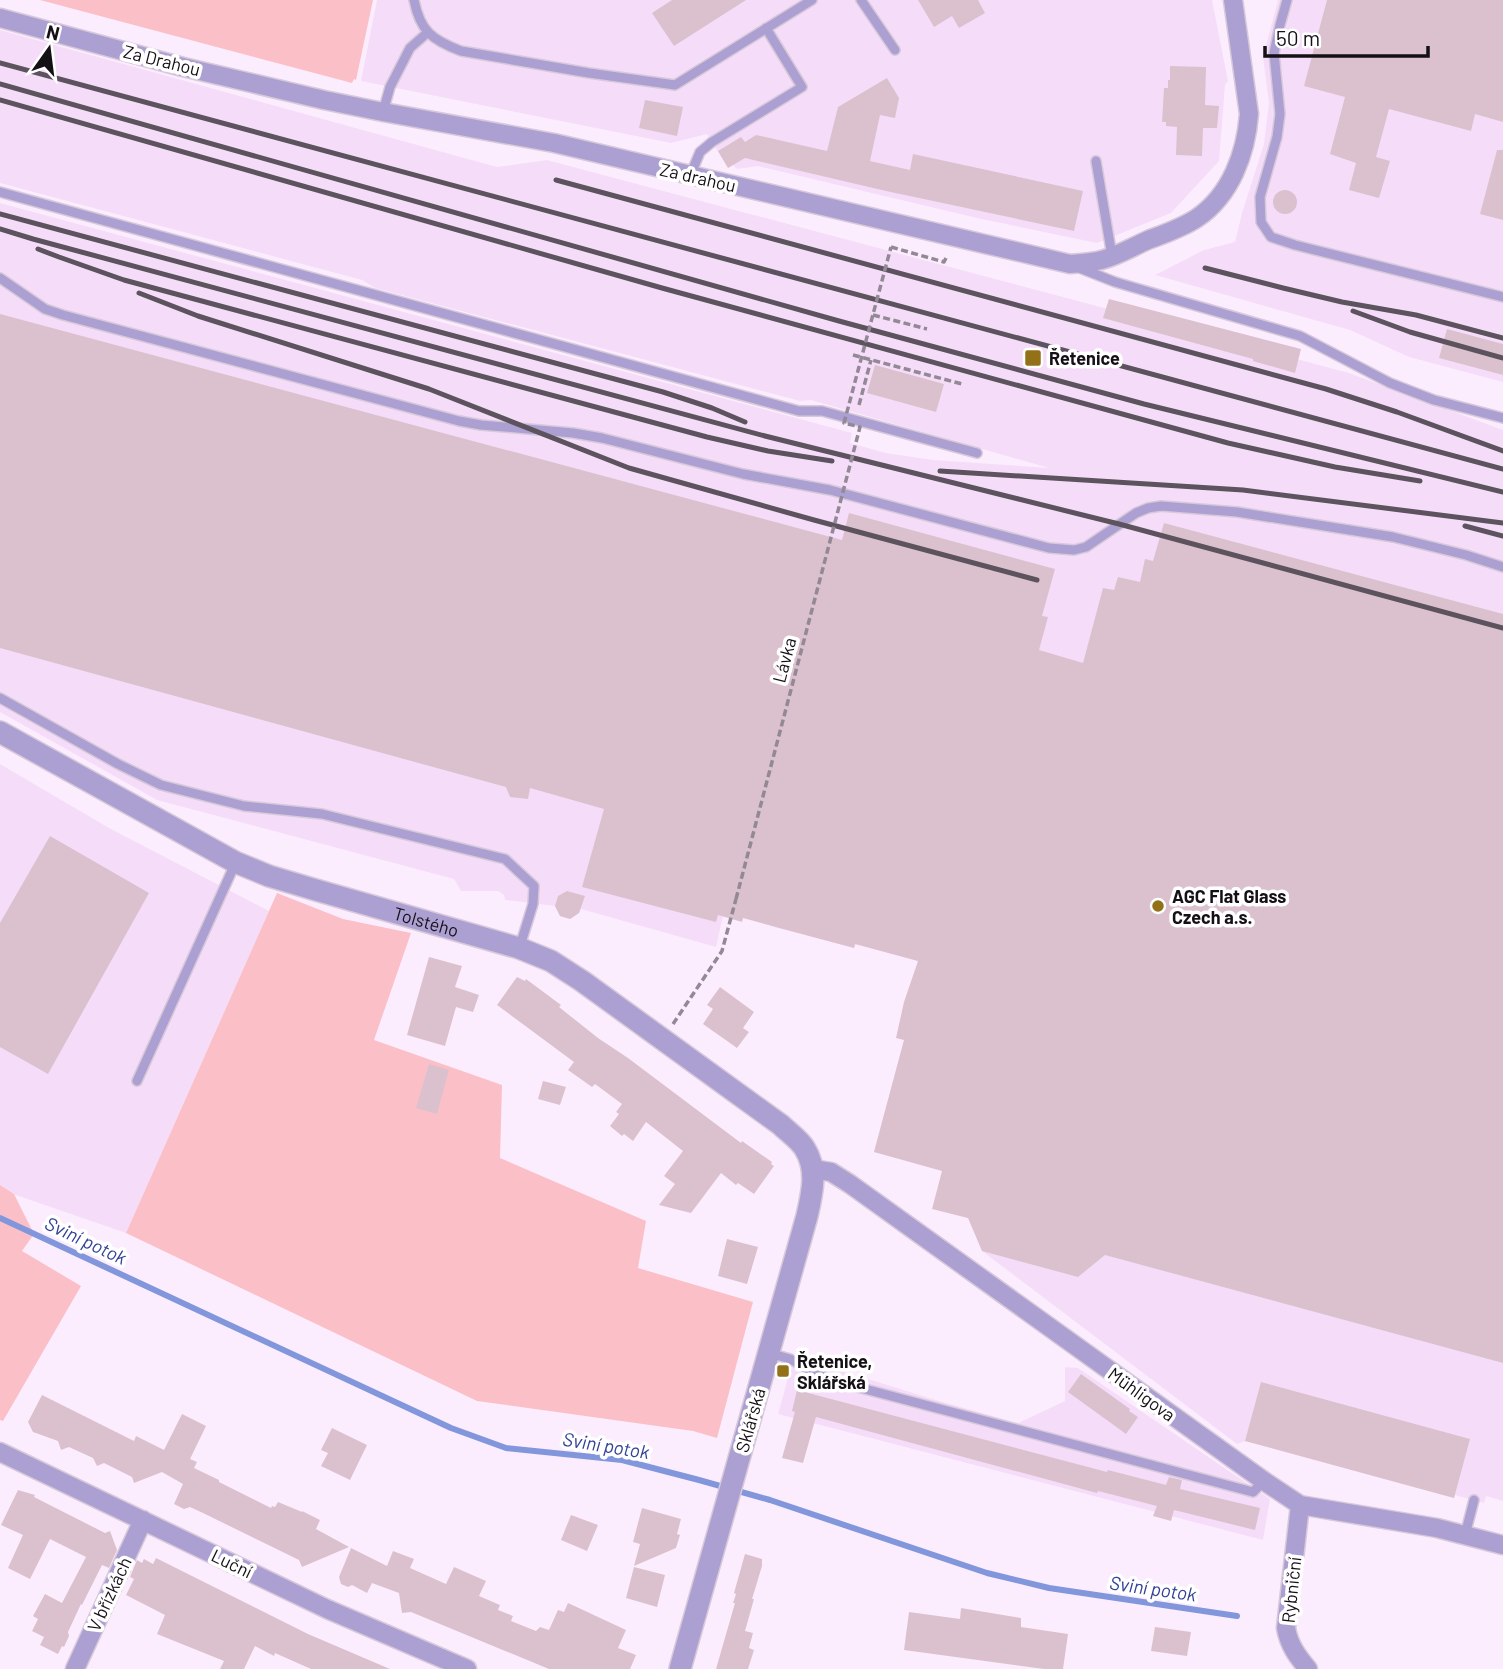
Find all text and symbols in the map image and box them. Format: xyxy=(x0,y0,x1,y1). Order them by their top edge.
north arrow xyxy=(14,14,84,84)
scale bar xyxy=(1265,14,1428,58)
text: N xyxy=(44,19,62,45)
text: 50 m xyxy=(1276,25,1320,50)
street label: Za Drahou xyxy=(121,40,203,80)
street label: Za drahou xyxy=(658,158,738,196)
place label: Řetenice xyxy=(1049,347,1120,369)
marker: Řetenice xyxy=(1023,348,1043,368)
street label: Lávka xyxy=(767,635,801,685)
place label: AGC Flat Glass Czech a.s. xyxy=(1172,885,1286,928)
marker: AGC Flat Glass Czech a.s. xyxy=(1150,898,1166,914)
street label: Tolstého xyxy=(391,902,461,941)
water label: Sviní potok xyxy=(42,1211,131,1269)
place label: Řetenice, Sklářská xyxy=(797,1350,872,1393)
street label: Mühligova xyxy=(1104,1362,1180,1426)
marker: Řetenice, Sklářská xyxy=(775,1363,791,1379)
street label: Sklářská xyxy=(730,1385,770,1455)
water label: Sviní potok xyxy=(561,1427,652,1463)
street label: Luční xyxy=(208,1544,256,1582)
street label: V břízkách xyxy=(82,1553,136,1635)
street label: Rybniční xyxy=(1277,1556,1305,1624)
water label: Sviní potok xyxy=(1108,1571,1199,1606)

